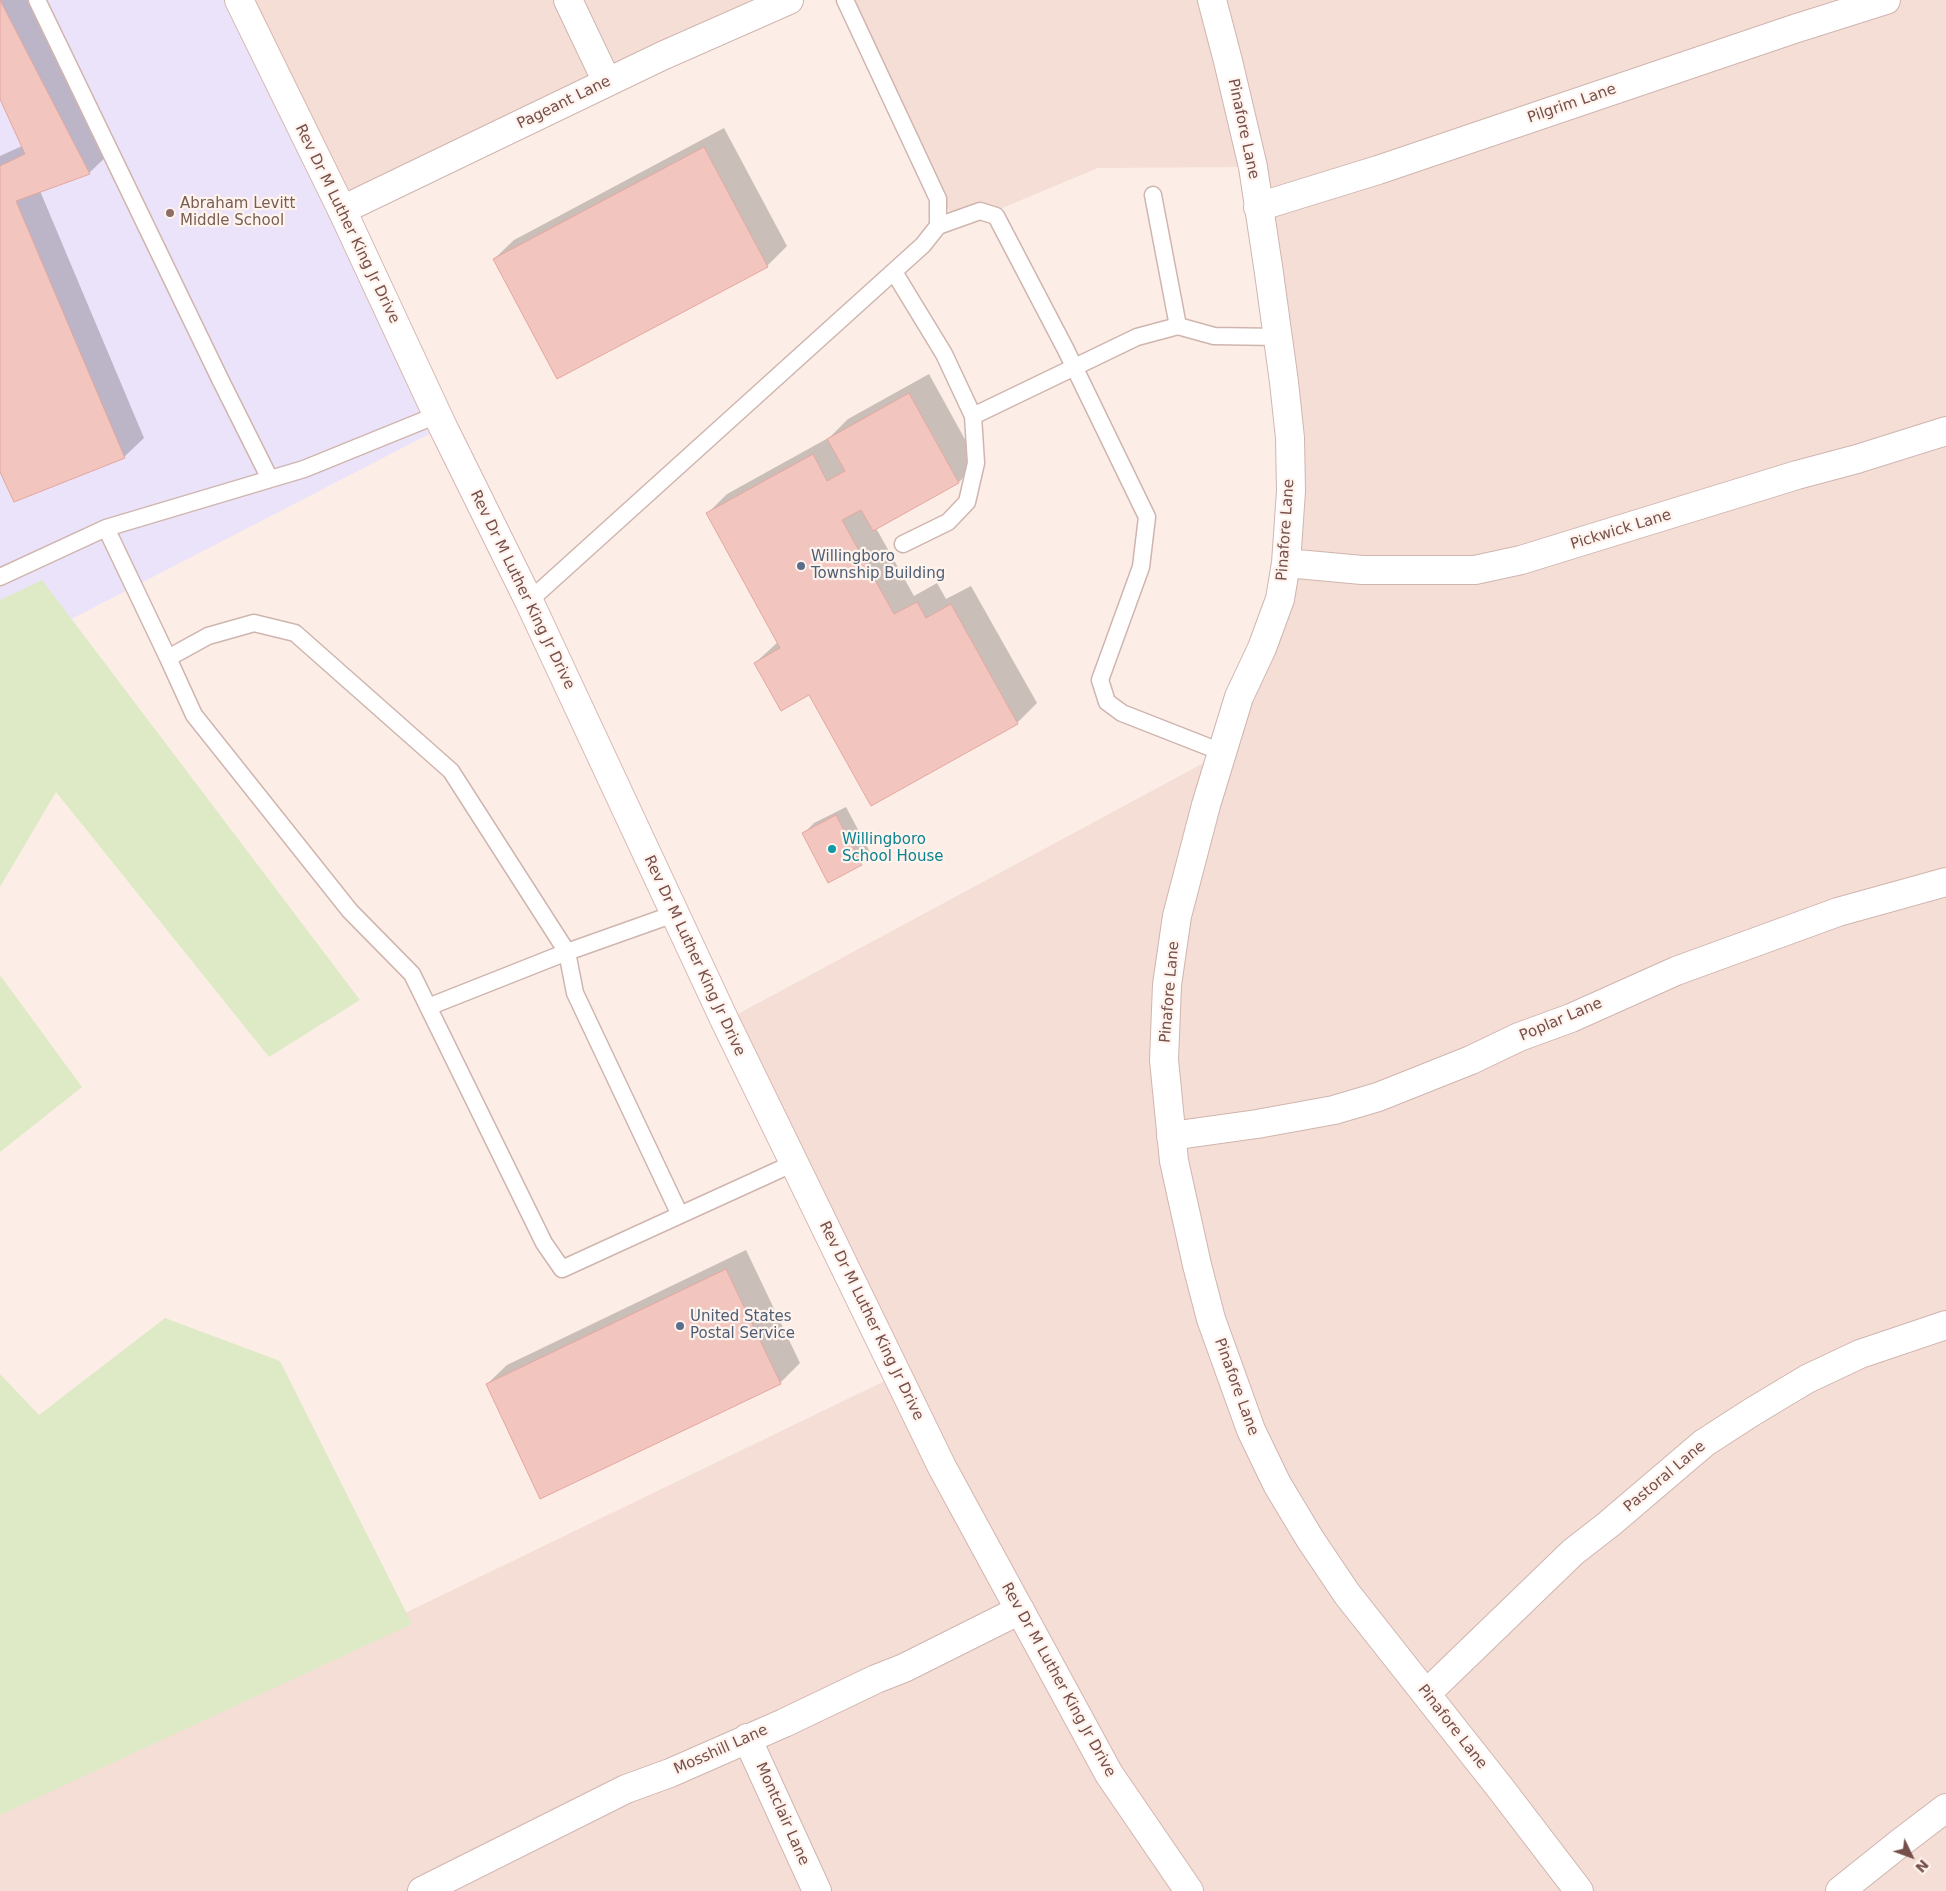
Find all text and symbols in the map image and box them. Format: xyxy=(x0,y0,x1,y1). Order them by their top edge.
street label: Pageant Lane xyxy=(514,73,614,133)
street label: Pinafore Lane xyxy=(1224,77,1262,181)
street label: Pilgrim Lane xyxy=(1525,80,1619,128)
street label: Rev Dr M Luther King Jr Drive xyxy=(291,122,403,326)
place label: Abraham Levitt Middle School xyxy=(180,195,295,230)
marker: Abraham Levitt Middle School xyxy=(164,207,176,219)
street label: Pinafore Lane xyxy=(1273,478,1299,582)
street label: Rev Dr M Luther King Jr Drive xyxy=(466,488,578,692)
street label: Pickwick Lane xyxy=(1569,506,1673,554)
place label: Willingboro Township Building xyxy=(811,548,945,583)
marker: Willingboro Township Building xyxy=(795,560,807,572)
place label: Willingboro School House xyxy=(842,831,944,866)
marker: Willingboro School House xyxy=(826,843,838,855)
street label: Rev Dr M Luther King Jr Drive xyxy=(640,853,748,1059)
street label: Pinafore Lane xyxy=(1157,940,1183,1044)
street label: Poplar Lane xyxy=(1517,995,1605,1045)
street label: Rev Dr M Luther King Jr Drive xyxy=(815,1219,927,1423)
place label: United States Postal Service xyxy=(690,1308,795,1343)
marker: United States Postal Service xyxy=(674,1320,686,1332)
street label: Pinafore Lane xyxy=(1210,1336,1262,1438)
street label: Pastoral Lane xyxy=(1621,1438,1709,1516)
street label: Rev Dr M Luther King Jr Drive xyxy=(997,1580,1119,1780)
street label: Pinafore Lane xyxy=(1413,1681,1491,1773)
street label: Mosshill Lane xyxy=(671,1721,771,1779)
street label: Montclair Lane xyxy=(751,1760,813,1868)
north arrow xyxy=(1886,1831,1936,1881)
text: N xyxy=(1912,1856,1932,1876)

